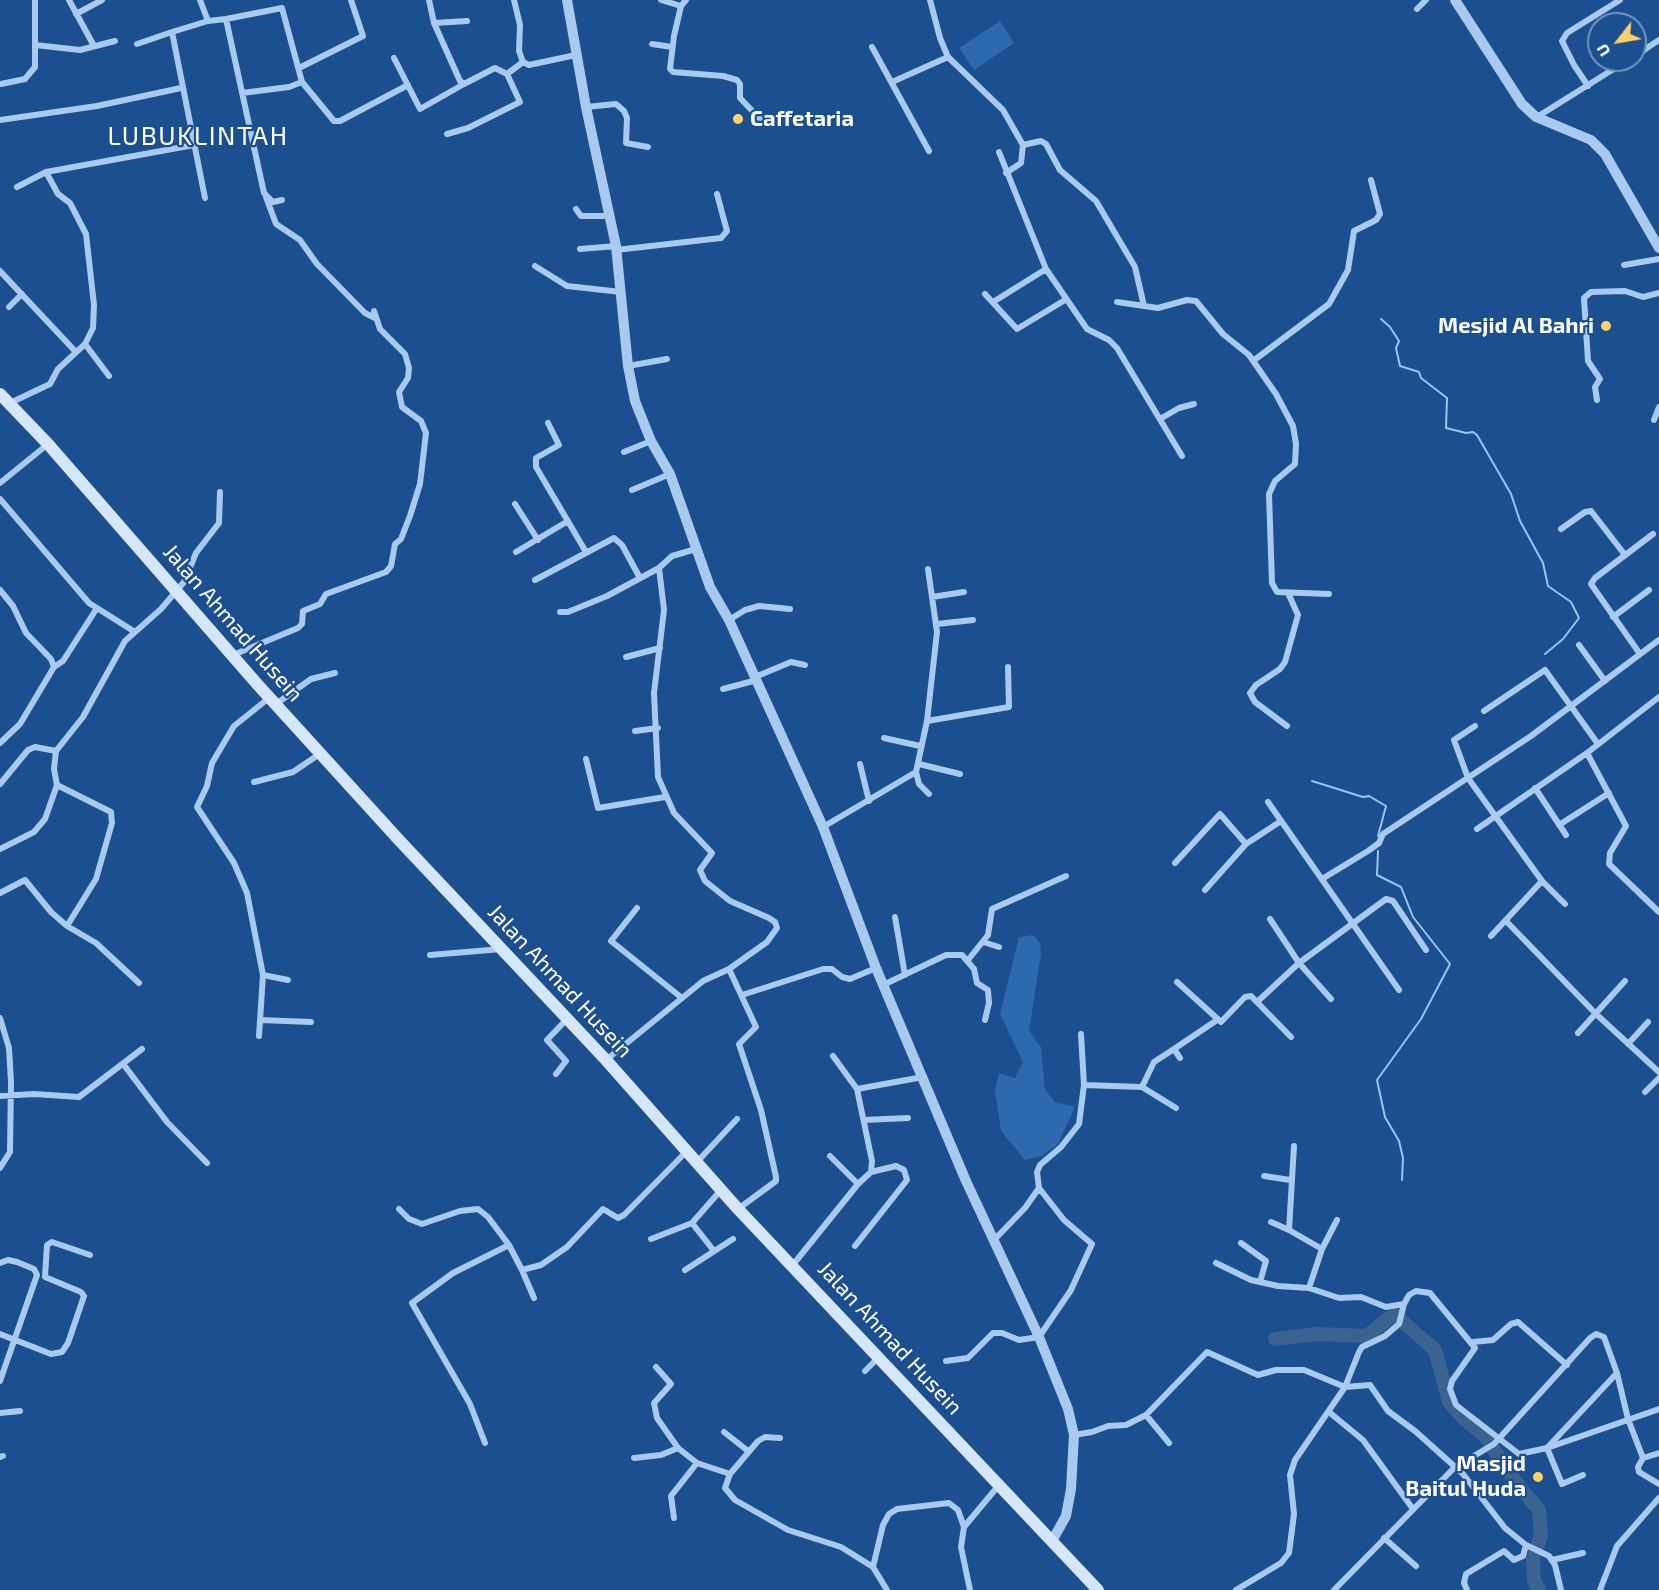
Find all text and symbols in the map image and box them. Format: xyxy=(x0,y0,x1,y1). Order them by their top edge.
north arrow xyxy=(1587,12,1647,72)
text: U xyxy=(1592,41,1614,60)
place label: Caffetaria xyxy=(750,106,854,132)
marker: Caffetaria xyxy=(731,112,745,126)
district label: LUBUKLINTAH xyxy=(107,120,289,152)
place label: Mesjid Al Bahri xyxy=(1438,313,1594,339)
marker: Mesjid Al Bahri xyxy=(1599,319,1613,333)
street label: Jalan Ahmad Husein xyxy=(158,539,308,707)
street label: Jalan Ahmad Husein xyxy=(482,899,638,1063)
street label: Jalan Ahmad Husein xyxy=(812,1256,968,1420)
place label: Masjid Baitul Huda xyxy=(1405,1451,1526,1502)
marker: Masjid Baitul Huda xyxy=(1531,1470,1545,1484)

